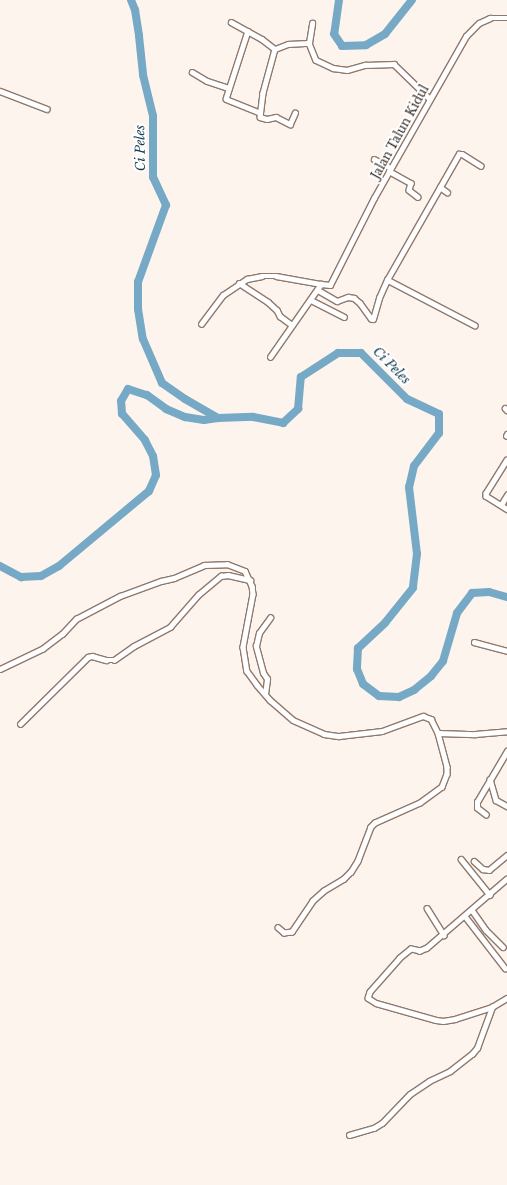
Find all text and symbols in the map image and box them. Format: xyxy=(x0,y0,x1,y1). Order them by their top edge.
street label: Jalan Talun Kidul xyxy=(368,82,432,182)
water label: Ci Peles xyxy=(133,124,149,172)
water label: Ci Peles xyxy=(369,344,413,388)

